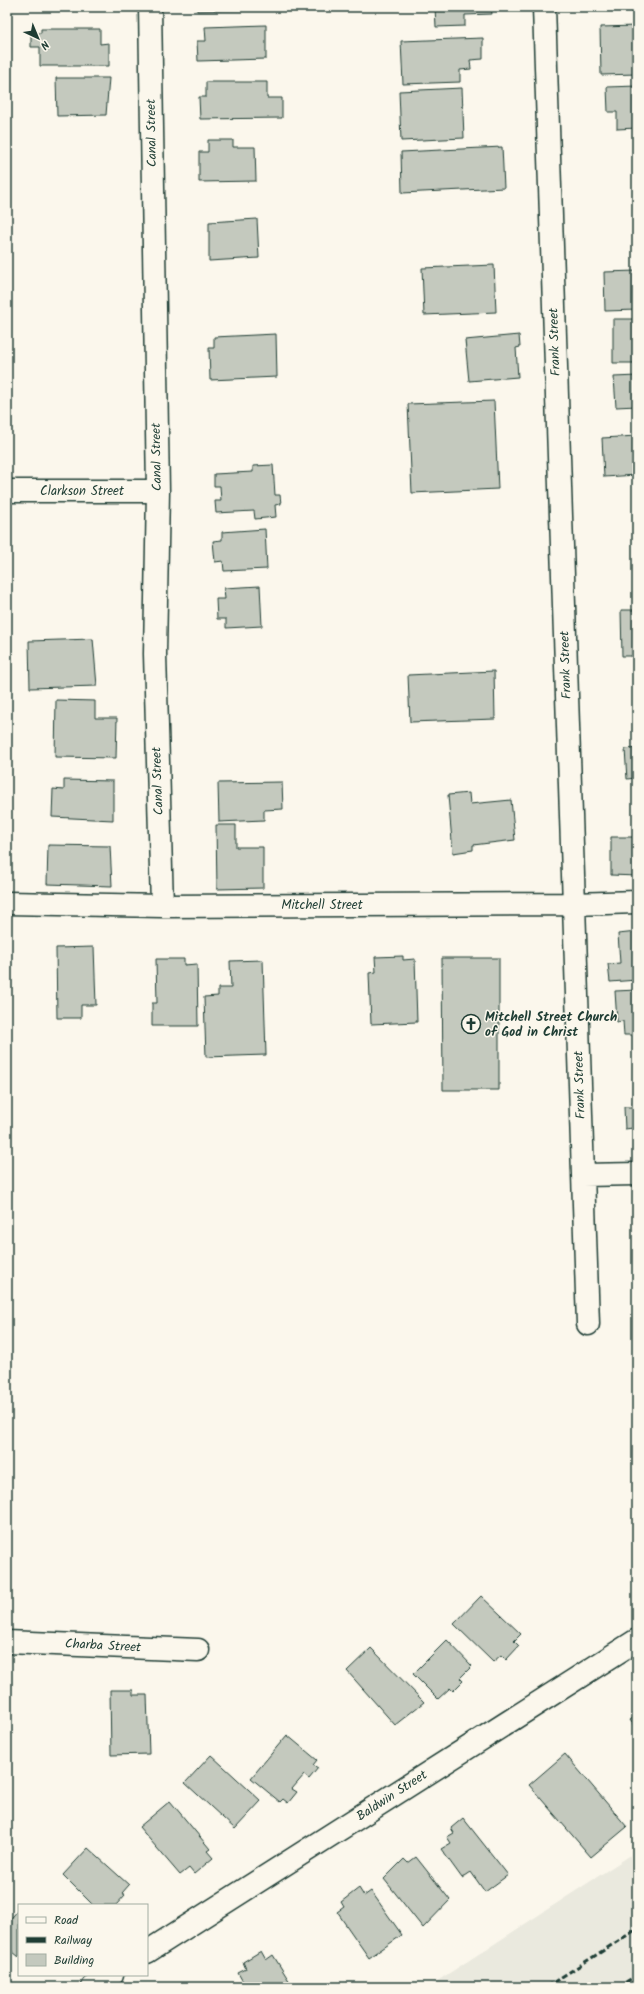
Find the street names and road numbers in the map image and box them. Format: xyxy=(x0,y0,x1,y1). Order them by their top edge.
street label: Canal Street xyxy=(141,98,163,167)
street label: Frank Street xyxy=(543,306,567,377)
street label: Canal Street xyxy=(146,422,168,491)
street label: Clarkson Street xyxy=(40,481,125,502)
street label: Frank Street xyxy=(554,629,578,700)
street label: Canal Street xyxy=(146,746,170,815)
street label: Mitchell Street xyxy=(281,895,364,916)
street label: Frank Street xyxy=(568,1049,592,1120)
street label: Charba Street xyxy=(64,1634,143,1659)
street label: Baldwin Street xyxy=(352,1765,432,1827)

